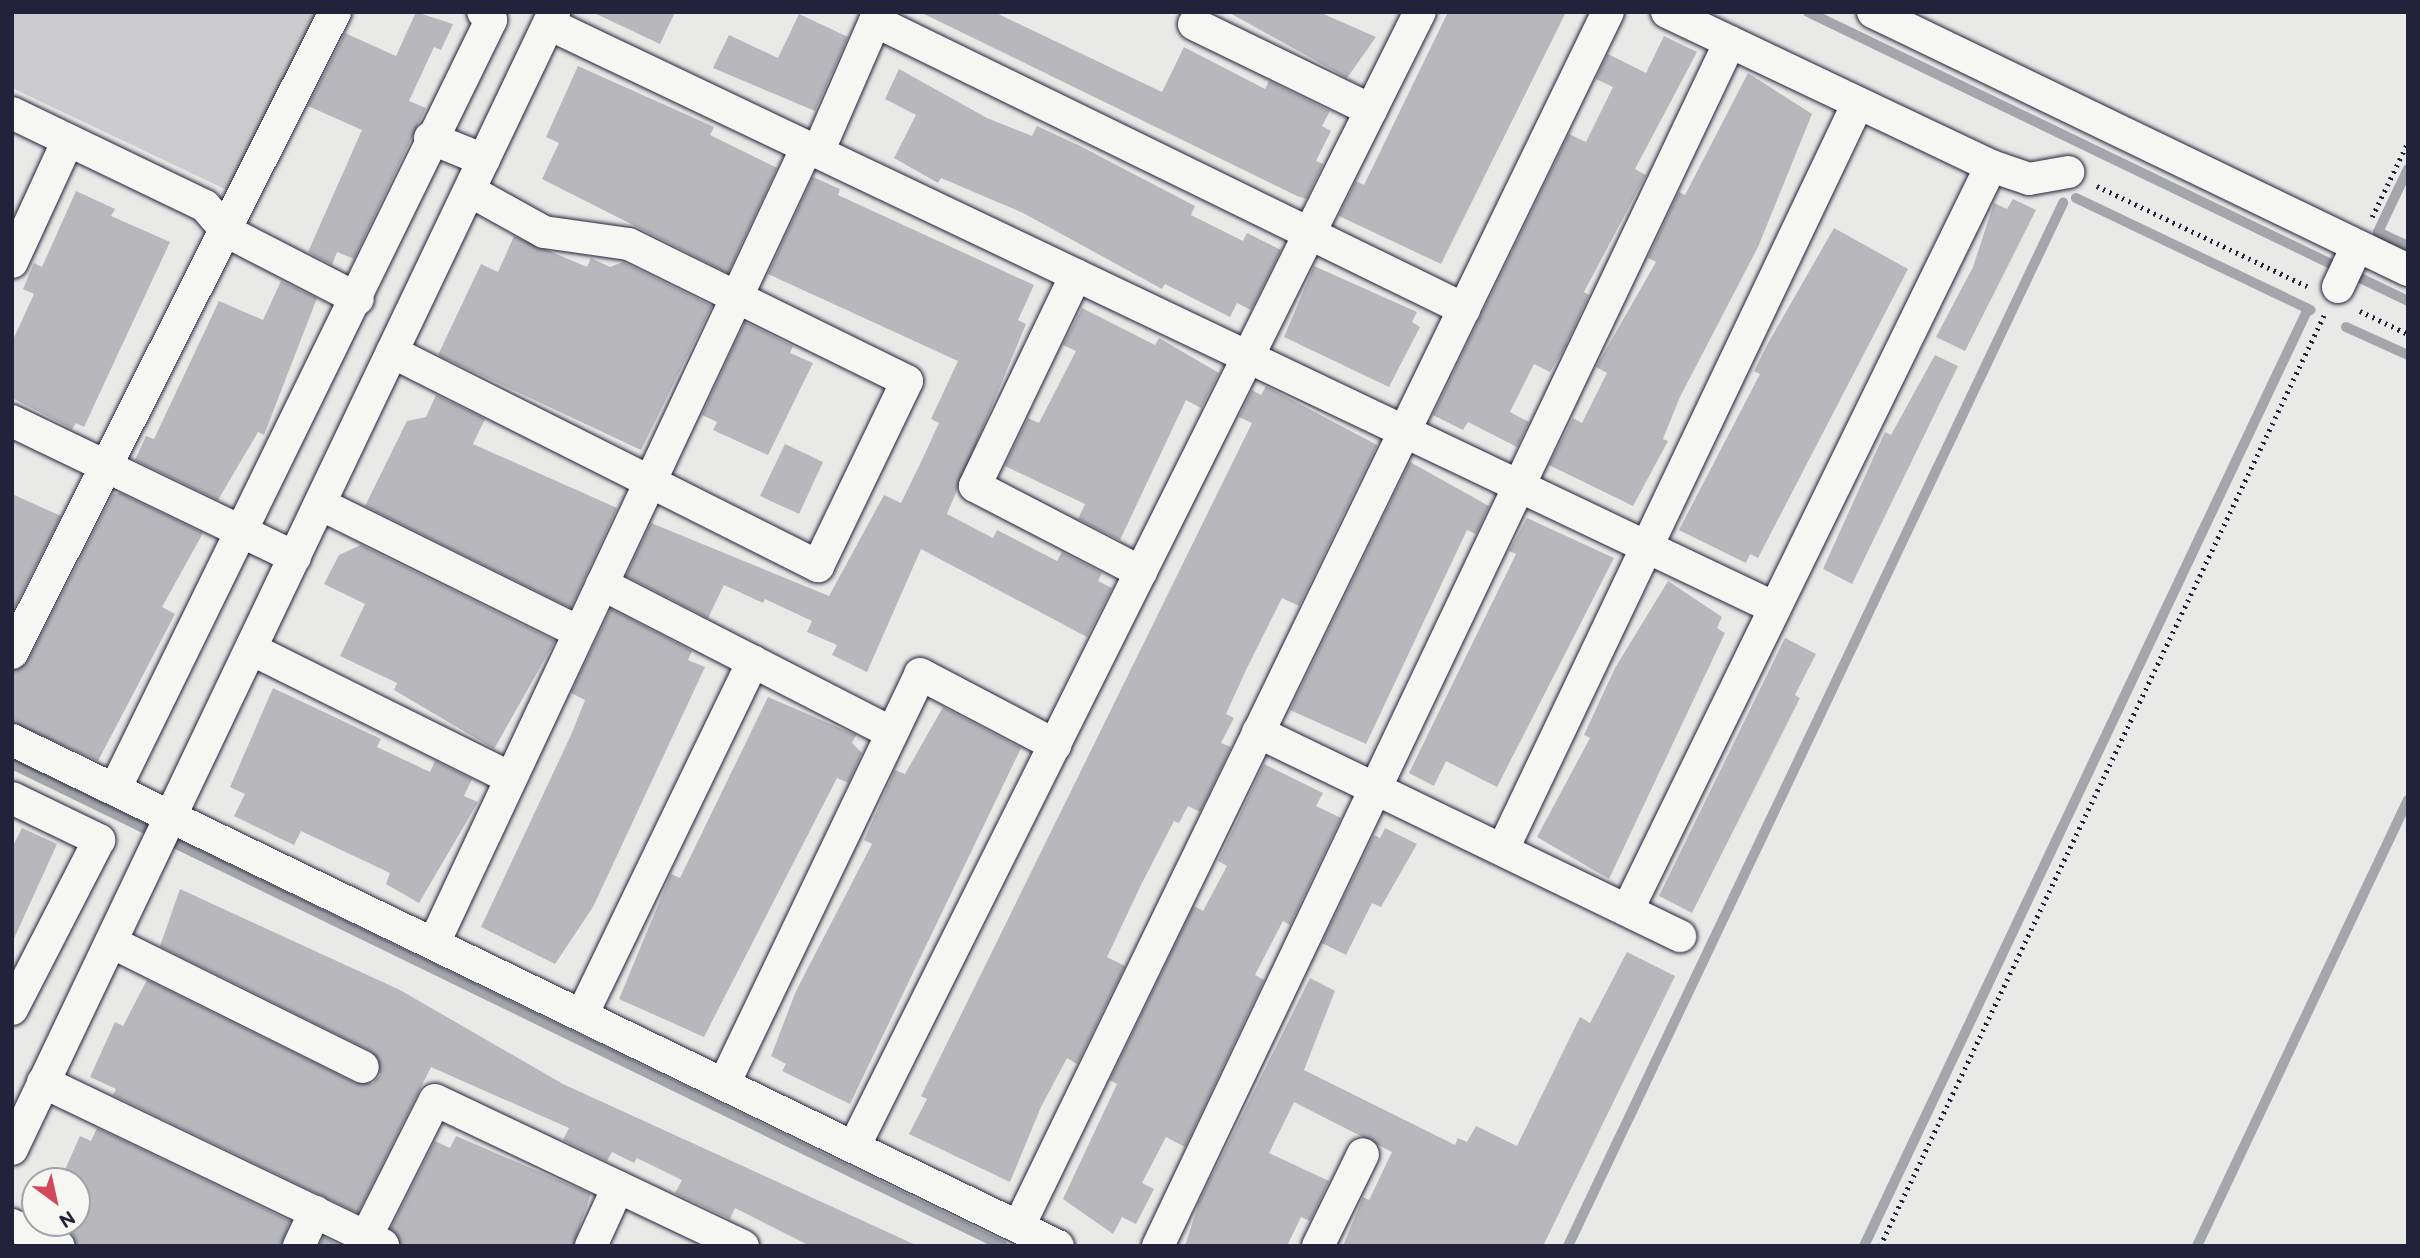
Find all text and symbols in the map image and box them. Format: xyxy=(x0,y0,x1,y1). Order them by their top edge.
north arrow xyxy=(21,1167,91,1237)
text: N xyxy=(54,1205,79,1232)

